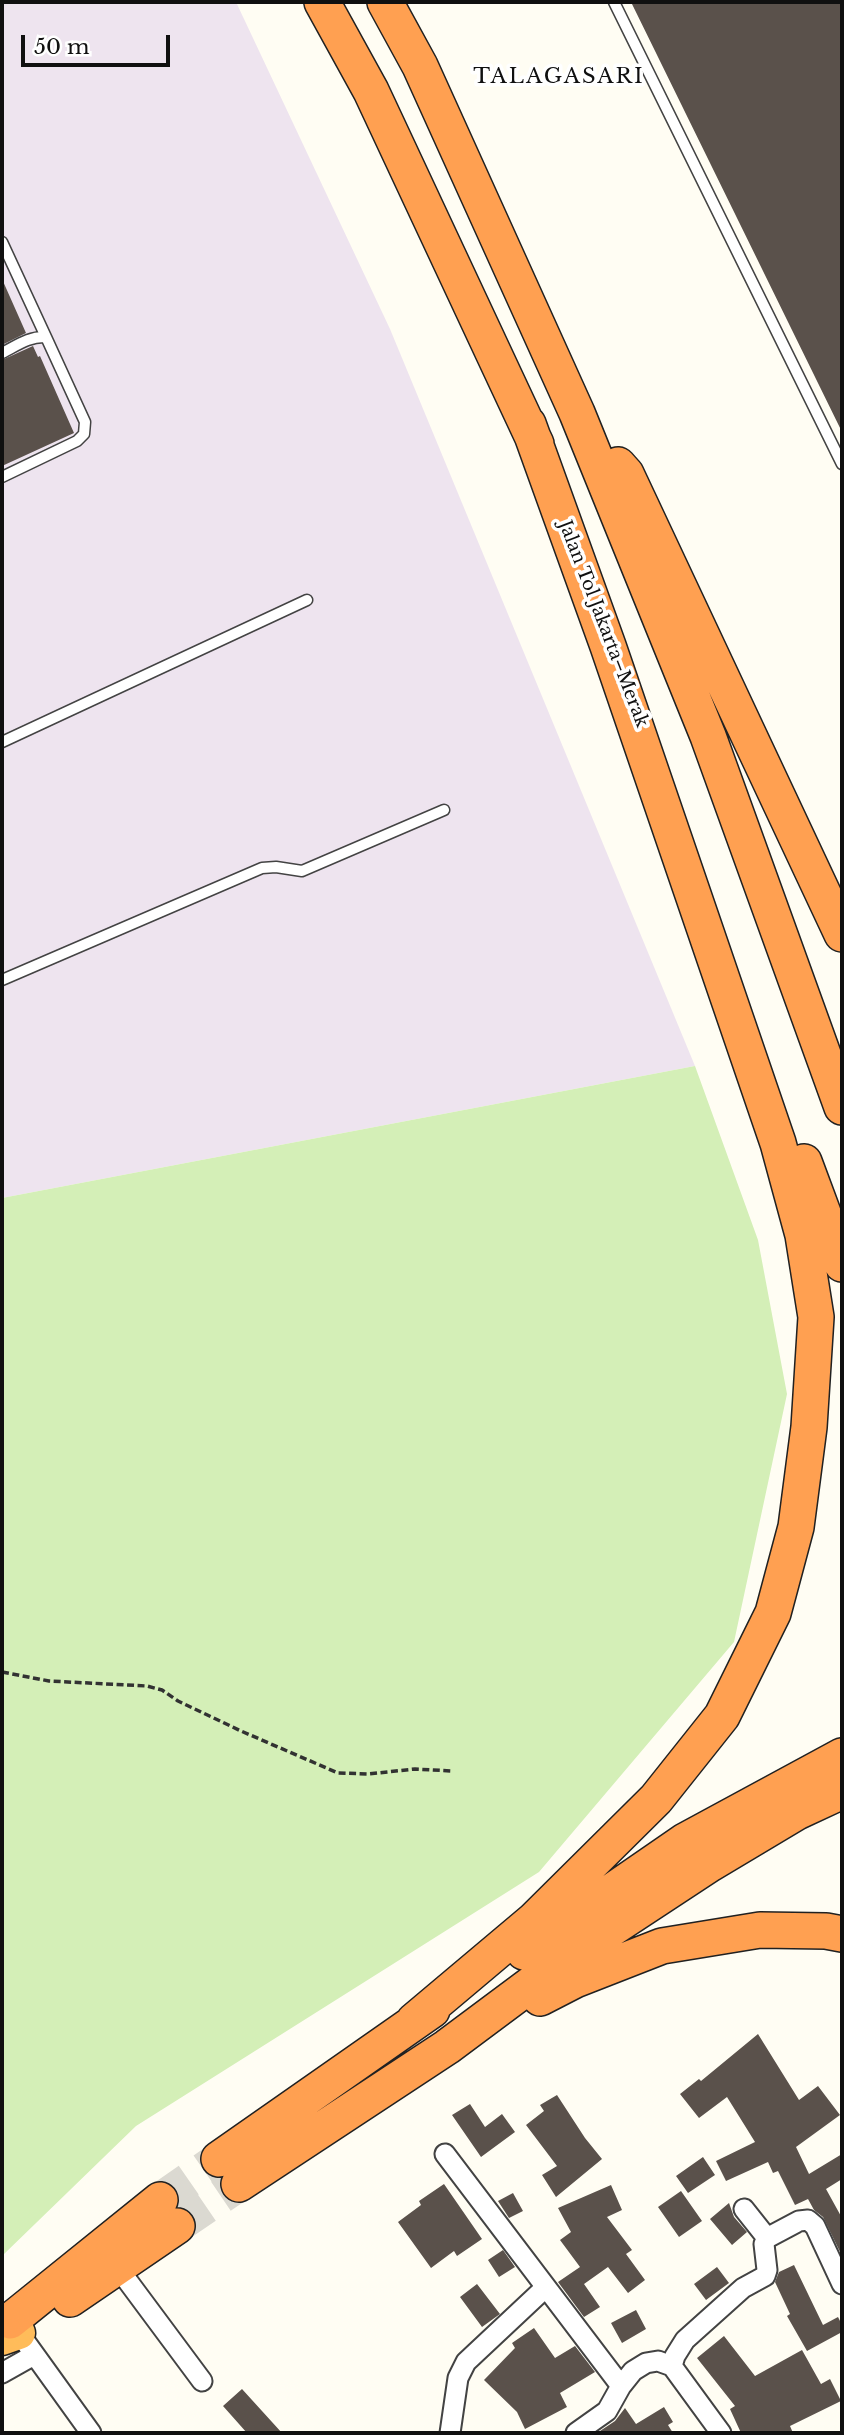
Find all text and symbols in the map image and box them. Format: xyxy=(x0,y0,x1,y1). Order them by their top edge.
scale bar xyxy=(24,21,173,65)
text: 50 m xyxy=(34,34,89,60)
district label: TALAGASARI xyxy=(474,64,644,90)
street label: Jalan Tol Jakarta–Merak xyxy=(554,517,652,731)

